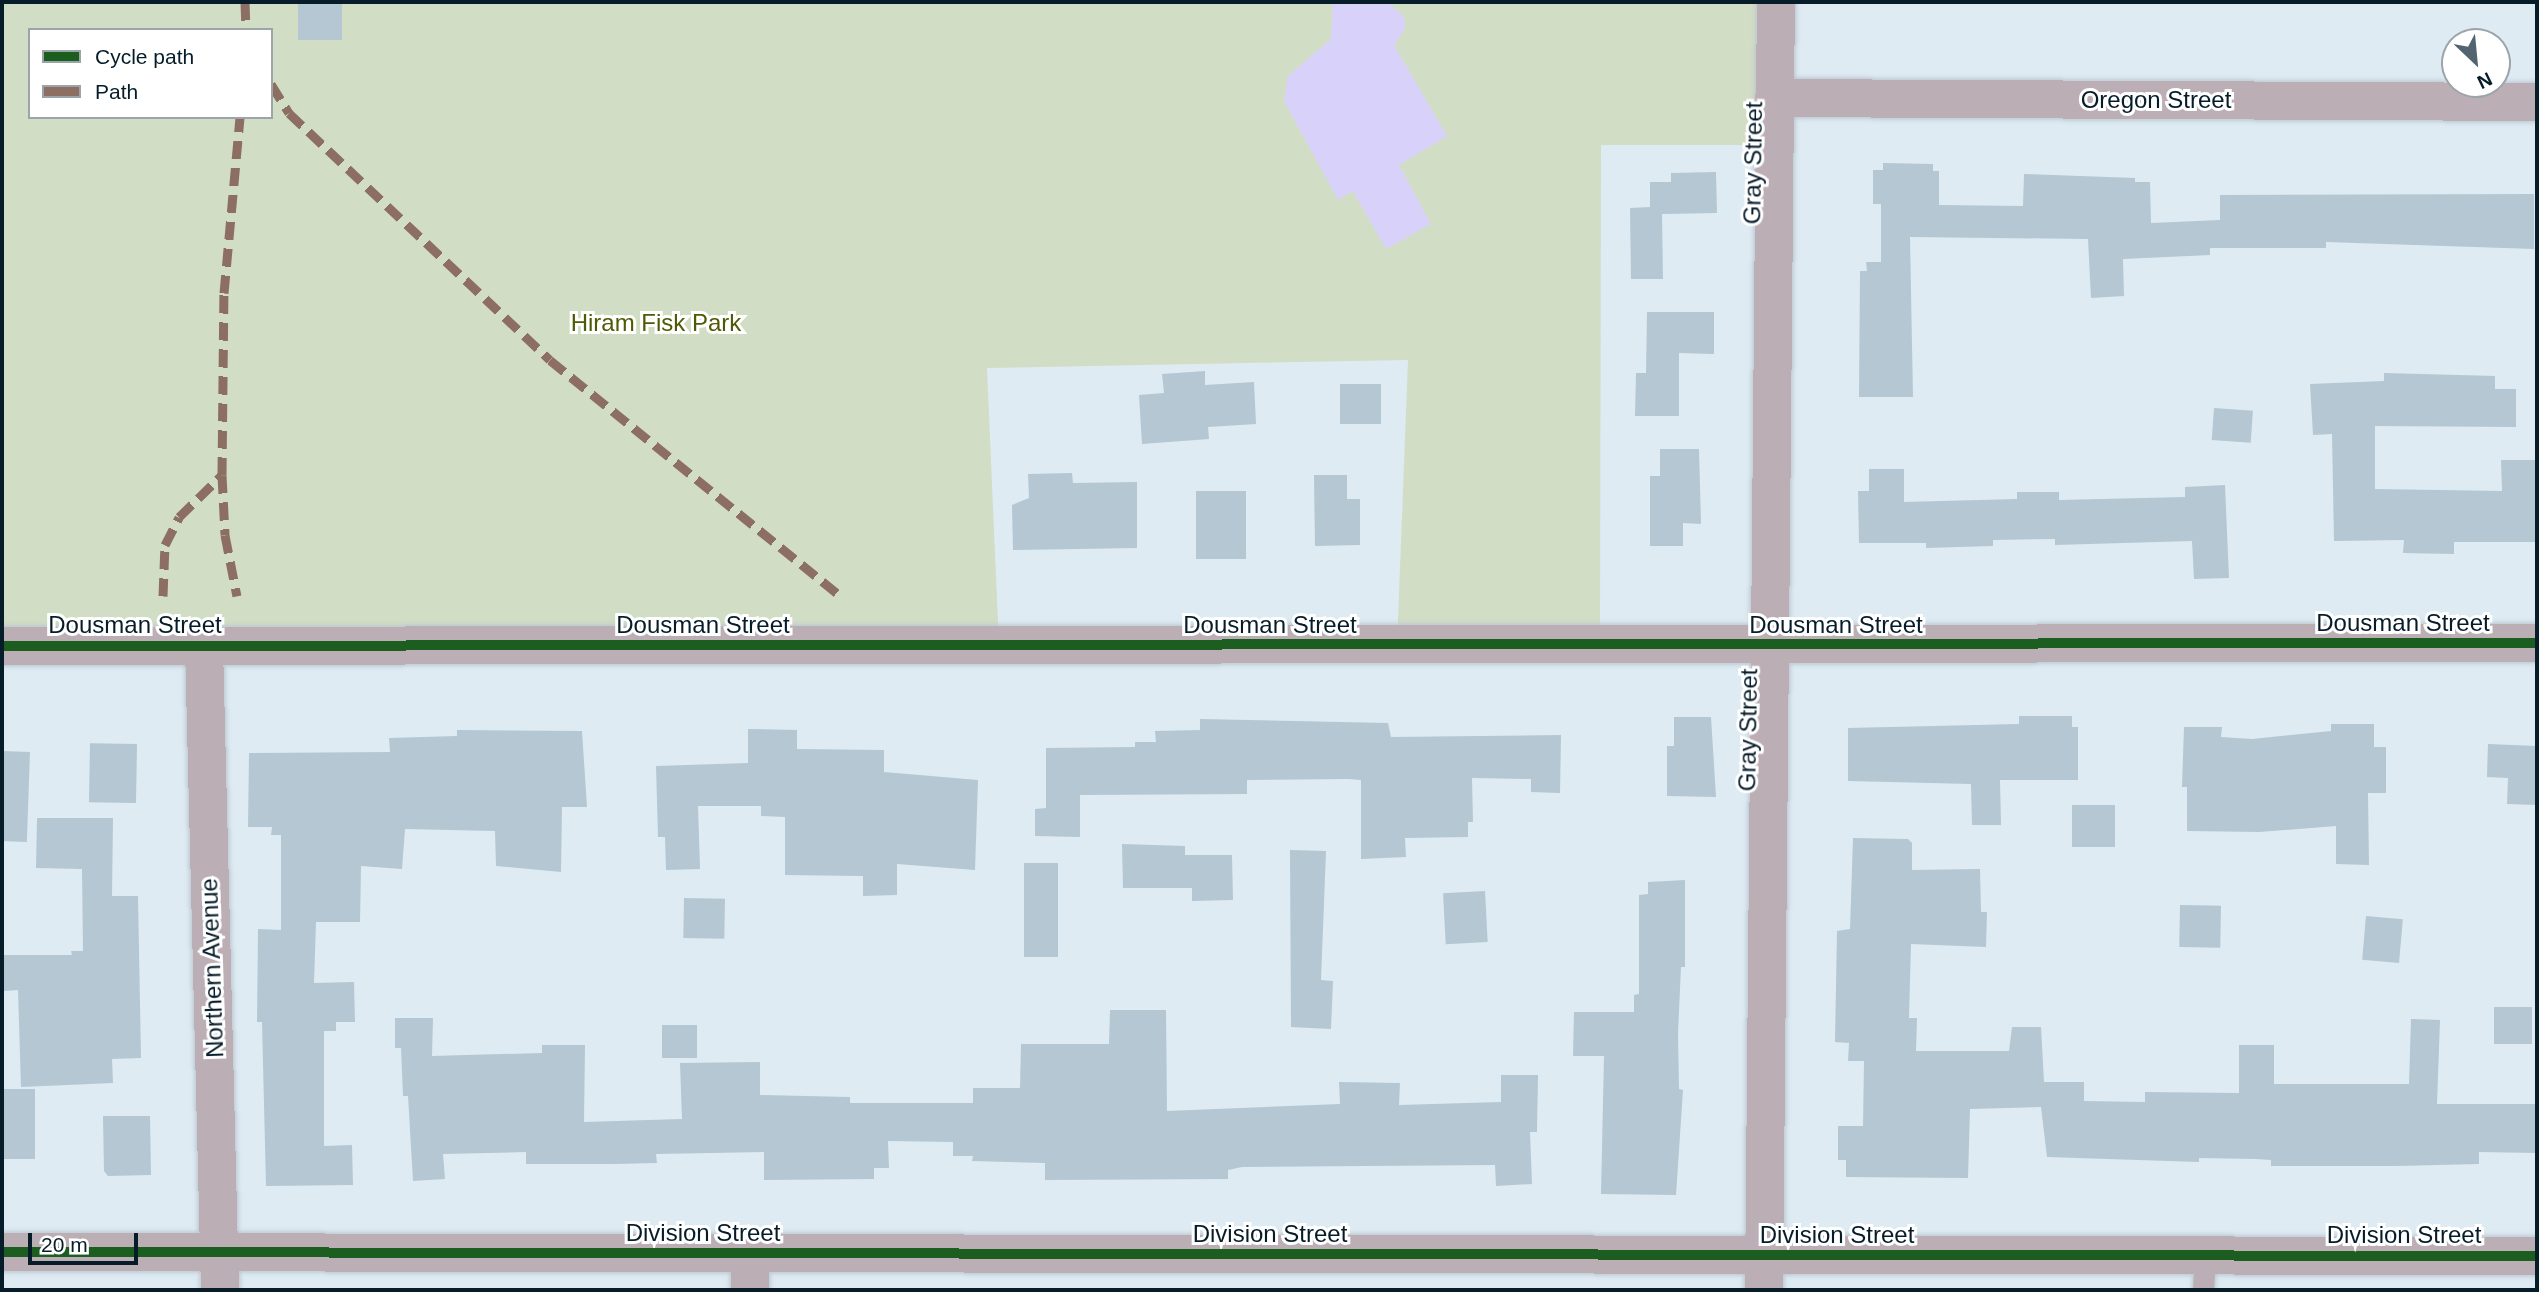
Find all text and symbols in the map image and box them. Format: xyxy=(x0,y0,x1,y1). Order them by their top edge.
legend xyxy=(28,28,273,119)
north arrow xyxy=(2441,28,2511,98)
text: Cycle path xyxy=(95,45,194,68)
text: N xyxy=(2474,68,2495,93)
text: Path xyxy=(95,80,138,103)
street label: Oregon Street xyxy=(2081,86,2231,114)
street label: Gray Street xyxy=(1738,101,1768,225)
park label: Hiram Fisk Park xyxy=(571,309,741,337)
street label: Dousman Street xyxy=(2316,609,2490,637)
street label: Dousman Street xyxy=(48,611,222,639)
street label: Dousman Street xyxy=(616,611,790,639)
street label: Dousman Street xyxy=(1183,611,1357,639)
street label: Dousman Street xyxy=(1749,611,1923,639)
street label: Gray Street xyxy=(1733,668,1763,792)
street label: Northern Avenue xyxy=(194,877,230,1059)
scale bar xyxy=(32,1218,142,1262)
street label: Division Street xyxy=(626,1219,780,1247)
street label: Division Street xyxy=(1193,1220,1347,1248)
street label: Division Street xyxy=(1760,1221,1914,1249)
street label: Division Street xyxy=(2327,1221,2481,1249)
text: 20 m xyxy=(41,1233,88,1256)

